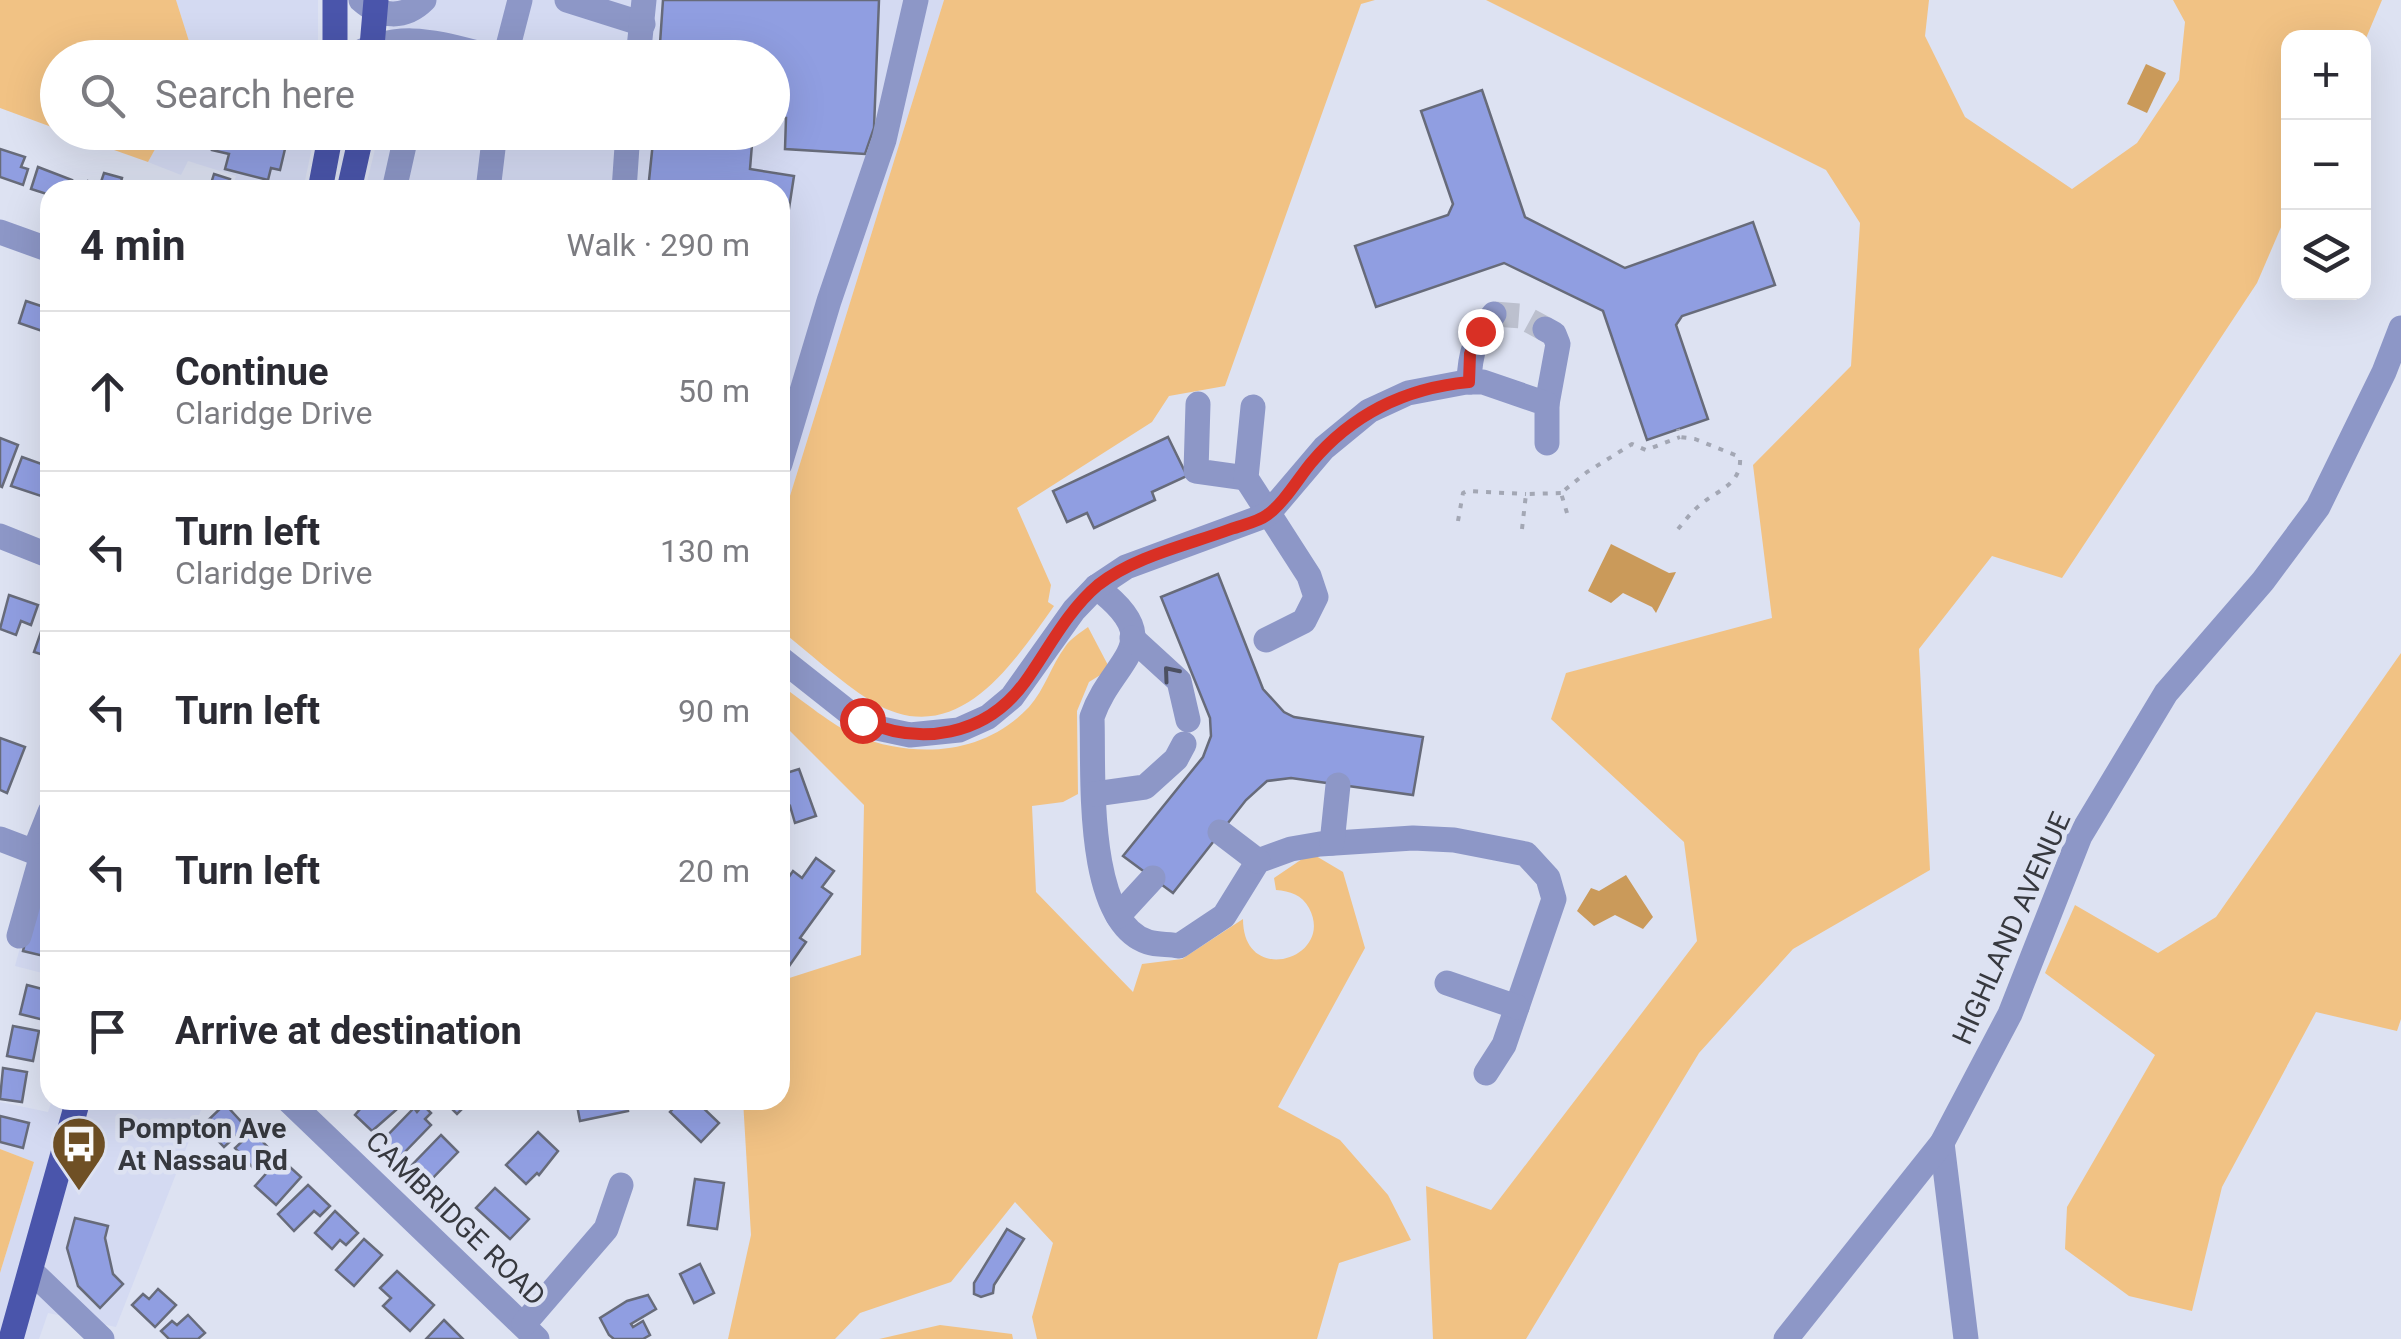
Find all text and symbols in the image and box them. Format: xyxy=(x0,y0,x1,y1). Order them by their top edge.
map controls xyxy=(2281,30,2371,300)
button: + xyxy=(2281,30,2371,120)
search box xyxy=(40,40,790,150)
icon: search xyxy=(75,68,130,123)
text: Search here xyxy=(155,73,355,117)
button: − xyxy=(2281,120,2371,210)
button: layers xyxy=(2281,210,2371,300)
text: 4 min xyxy=(80,221,186,270)
text: Walk · 290 m xyxy=(567,226,750,264)
route end xyxy=(1458,309,1504,355)
text: Continue xyxy=(175,350,329,394)
icon: ahead xyxy=(80,364,135,419)
text: 50 m xyxy=(678,372,750,410)
text: Claridge Drive xyxy=(175,394,372,432)
text: Turn left xyxy=(175,510,320,554)
icon: left xyxy=(80,524,135,579)
text: 130 m xyxy=(660,532,750,570)
text: Claridge Drive xyxy=(175,554,372,592)
one-way arrow xyxy=(1164,667,1182,685)
icon: left xyxy=(80,684,135,739)
text: Turn left xyxy=(175,689,320,733)
text: 90 m xyxy=(678,692,750,730)
route start xyxy=(840,698,886,744)
street label: HIGHLAND AVENUE xyxy=(1945,807,2077,1049)
icon: left xyxy=(80,844,135,899)
text: Turn left xyxy=(175,849,320,893)
text: 20 m xyxy=(678,852,750,890)
icon: arrive xyxy=(80,1004,135,1059)
text: Arrive at destination xyxy=(175,1009,522,1053)
place label: Pompton Ave At Nassau Rd xyxy=(118,1112,288,1177)
bus stop icon: Pompton Ave At Nassau Rd xyxy=(49,1114,109,1193)
street label: CAMBRIDGE ROAD xyxy=(359,1124,552,1312)

